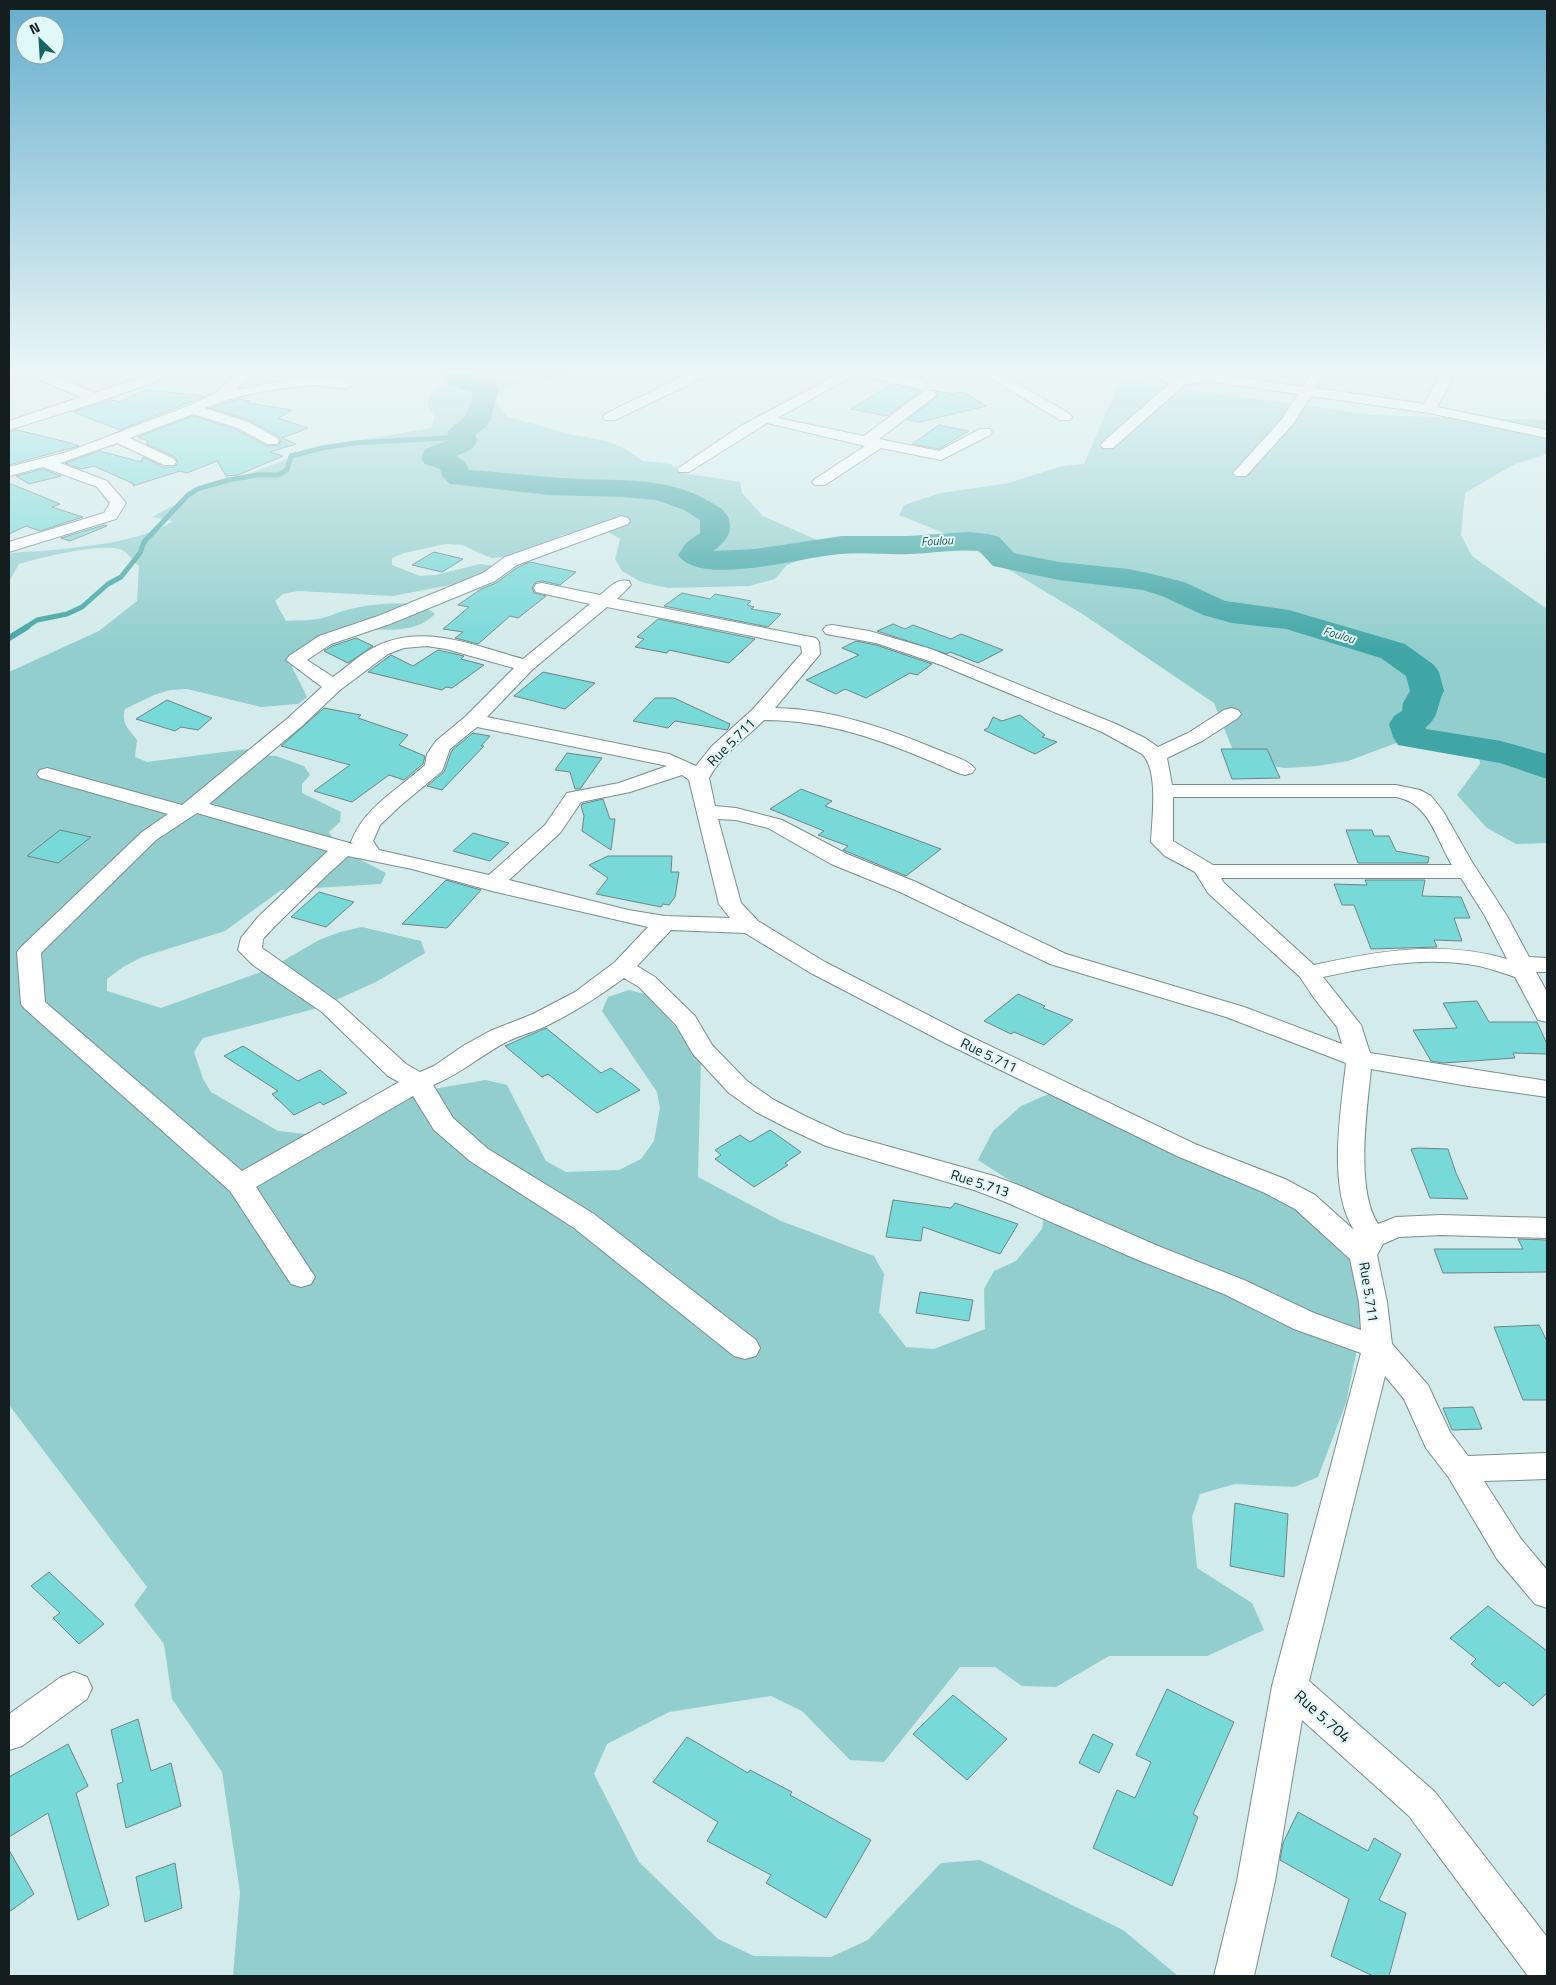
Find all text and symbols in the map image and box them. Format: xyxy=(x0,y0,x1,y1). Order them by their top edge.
north arrow xyxy=(15,15,65,65)
text: N xyxy=(25,16,43,39)
water label: Foulou xyxy=(920,530,954,551)
water label: Foulou xyxy=(1321,621,1358,649)
street label: Rue 5.711 xyxy=(702,713,759,770)
street label: Rue 5.711 xyxy=(957,1032,1021,1077)
street label: Rue 5.713 xyxy=(948,1163,1012,1202)
street label: Rue 5.711 xyxy=(1354,1260,1385,1323)
street label: Rue 5.704 xyxy=(1289,1684,1357,1748)

